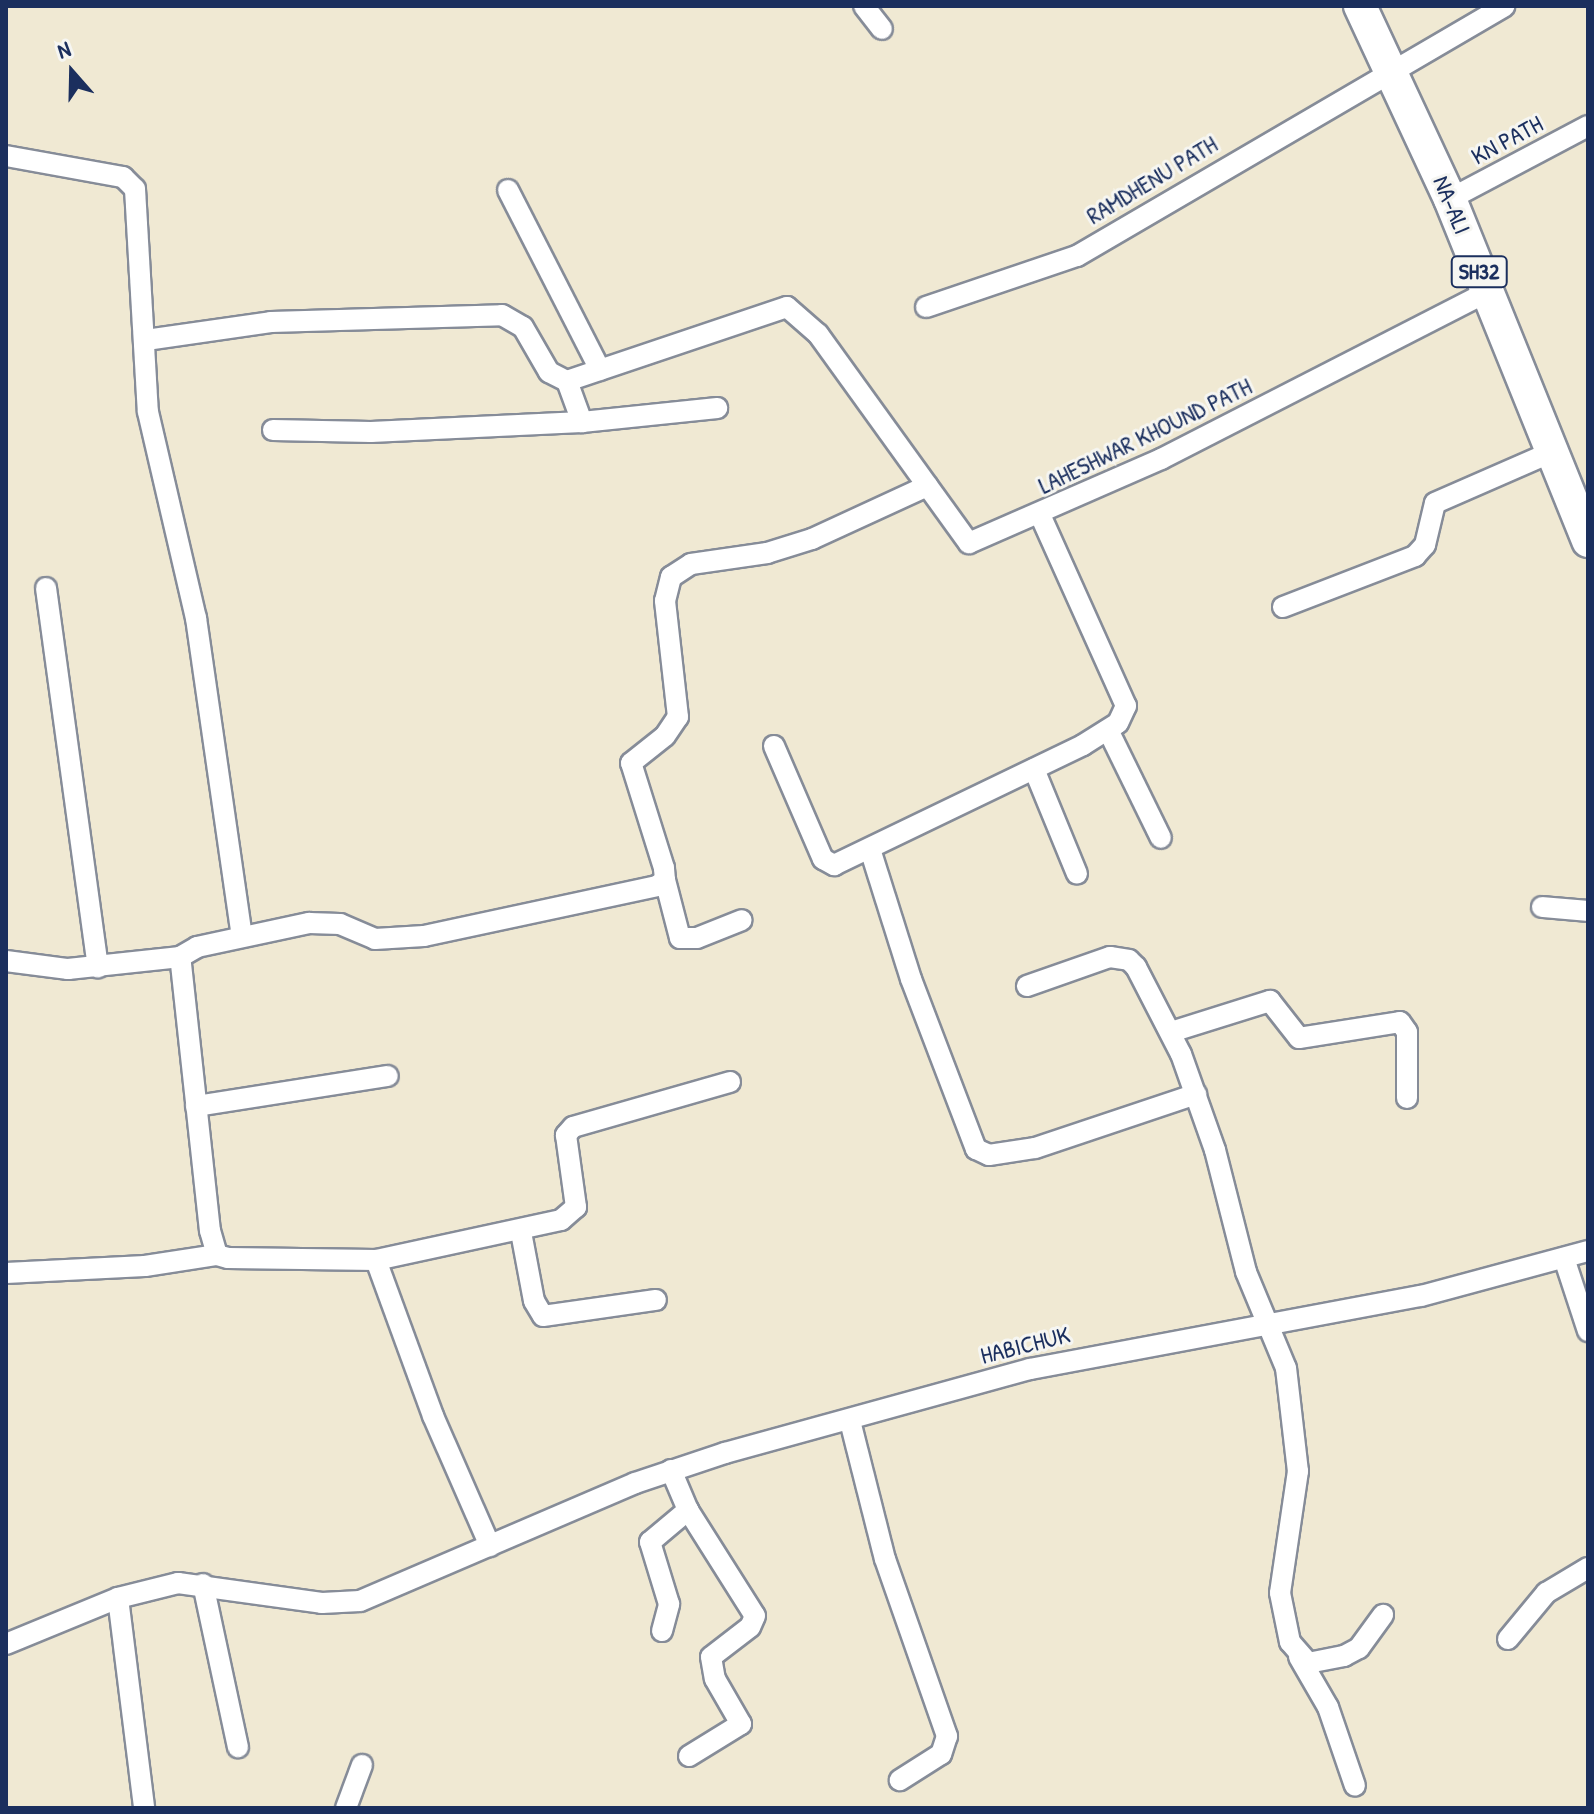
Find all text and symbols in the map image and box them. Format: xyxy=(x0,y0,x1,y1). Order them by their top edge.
north arrow xyxy=(32,32,112,112)
text: N xyxy=(53,33,74,66)
street label: KN PATH xyxy=(1466,109,1548,171)
street label: RAMDHENU PATH xyxy=(1081,130,1223,230)
street label: NA-ALI xyxy=(1427,172,1477,238)
road number: SH32 xyxy=(1449,254,1509,290)
street label: LAHESHWAR KHOUND PATH xyxy=(1034,372,1256,500)
street label: HABICHUK xyxy=(977,1320,1073,1370)

